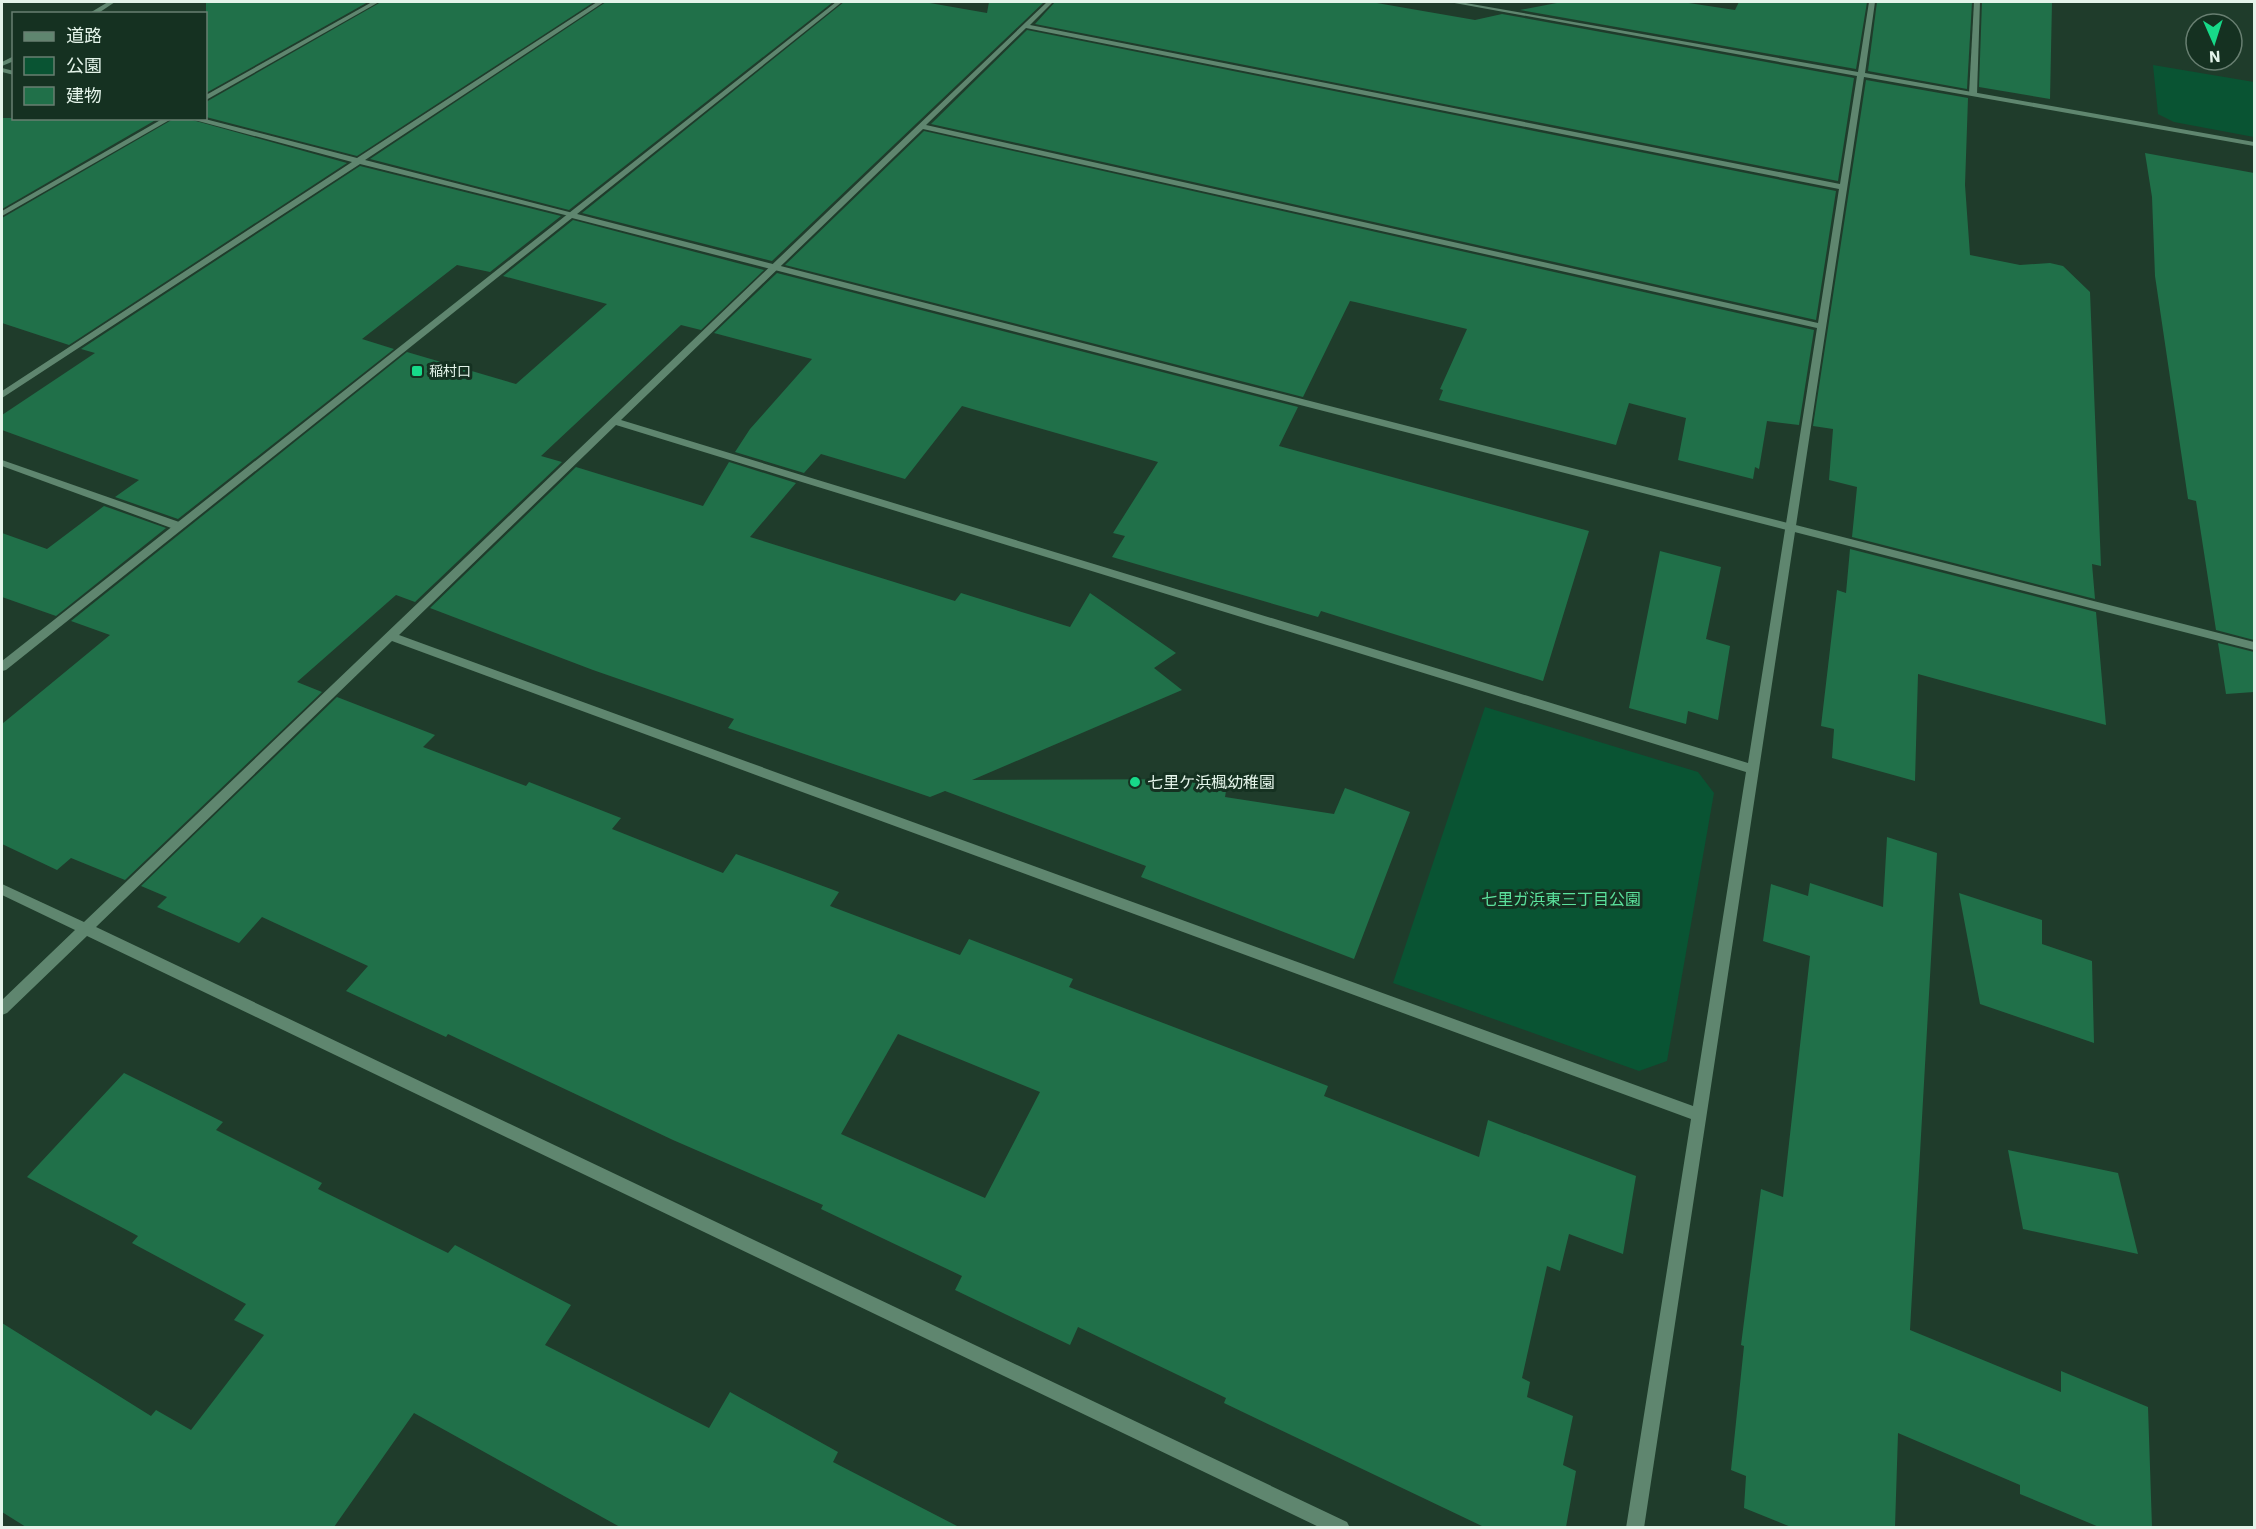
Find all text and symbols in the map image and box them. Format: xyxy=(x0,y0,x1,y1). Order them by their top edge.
legend xyxy=(12,12,207,120)
north arrow xyxy=(2184,12,2244,72)
text: 道路 xyxy=(66,24,102,47)
text: N xyxy=(2208,47,2221,67)
text: 公園 xyxy=(66,54,102,77)
text: 建物 xyxy=(66,84,102,107)
place label: 稲村口 xyxy=(429,362,471,380)
marker: 稲村口 xyxy=(410,364,424,378)
place label: 七里ケ浜楓幼稚園 xyxy=(1147,772,1275,792)
marker: 七里ケ浜楓幼稚園 xyxy=(1128,775,1142,789)
park label: 七里ガ浜東三丁目公園 xyxy=(1481,889,1641,909)

